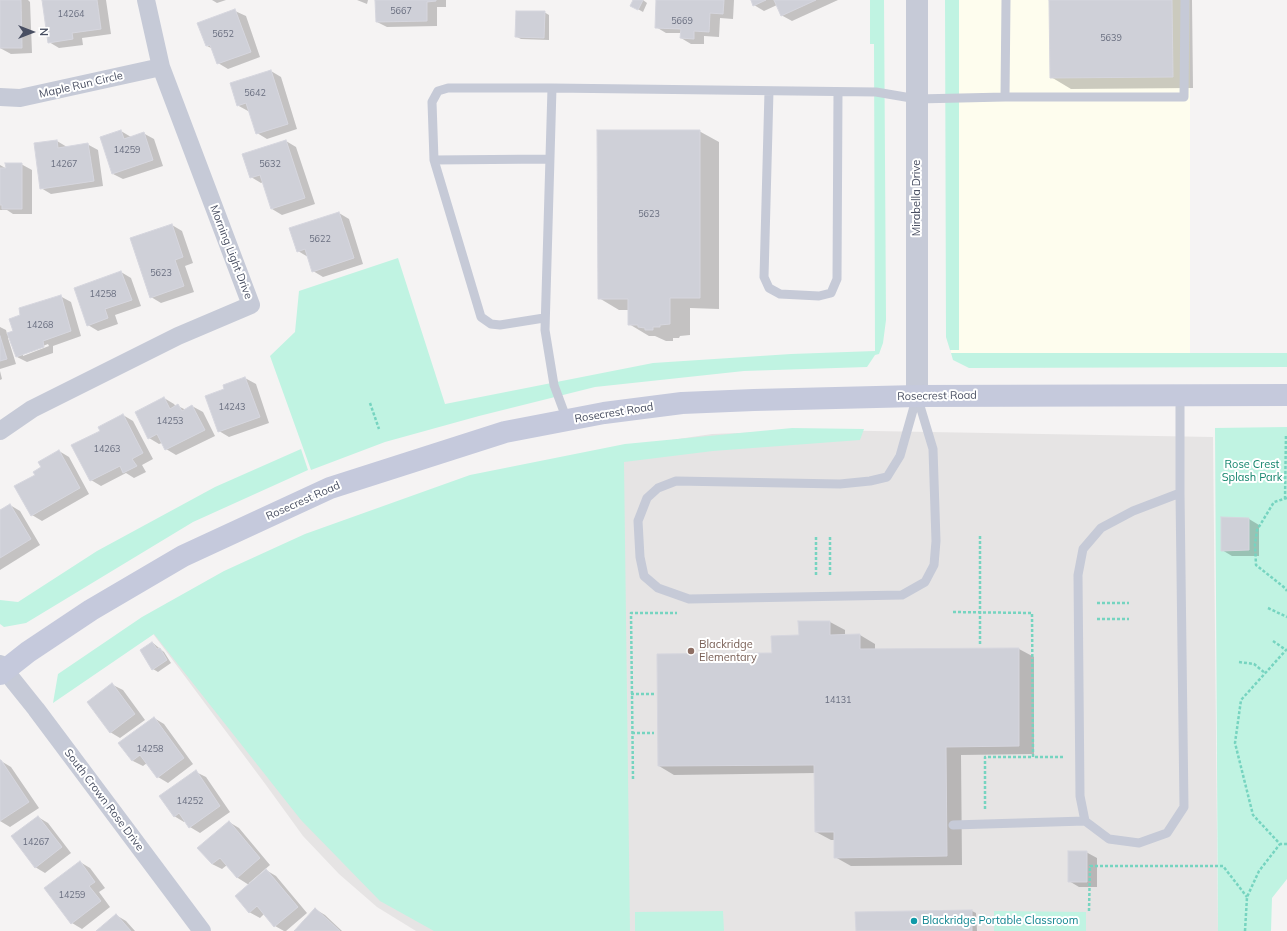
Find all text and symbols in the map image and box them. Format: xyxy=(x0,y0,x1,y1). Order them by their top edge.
house number: 5667 xyxy=(390,6,412,16)
house number: 14264 xyxy=(58,9,84,19)
north arrow xyxy=(12,12,52,52)
house number: 5669 xyxy=(671,16,693,26)
text: N xyxy=(37,28,51,36)
house number: 5652 xyxy=(212,29,234,39)
house number: 5639 xyxy=(1100,33,1122,43)
street label: Maple Run Circle xyxy=(38,69,124,101)
house number: 5642 xyxy=(244,88,266,98)
house number: 14259 xyxy=(114,145,140,155)
house number: 14267 xyxy=(51,159,77,169)
house number: 5632 xyxy=(259,159,281,169)
street label: Mirabella Drive xyxy=(910,160,924,236)
street label: Morning Light Drive xyxy=(207,203,255,301)
house number: 5623 xyxy=(638,209,660,219)
house number: 5622 xyxy=(309,234,331,244)
house number: 5623 xyxy=(150,268,172,278)
house number: 14258 xyxy=(90,289,116,299)
house number: 14268 xyxy=(27,320,53,330)
street label: Rosecrest Road xyxy=(897,389,977,403)
street label: Rosecrest Road xyxy=(574,400,654,426)
house number: 14243 xyxy=(219,402,245,412)
house number: 14253 xyxy=(157,416,183,426)
house number: 14263 xyxy=(94,444,120,454)
park label: Rose Crest Splash Park xyxy=(1222,458,1282,484)
street label: Rosecrest Road xyxy=(264,479,342,523)
place label: Blackridge Elementary xyxy=(699,638,757,664)
marker: Blackridge Elementary xyxy=(686,646,696,656)
house number: 14131 xyxy=(825,695,851,705)
house number: 14258 xyxy=(137,744,163,754)
street label: South Crown Rose Drive xyxy=(61,747,147,853)
house number: 14252 xyxy=(177,796,203,806)
house number: 14267 xyxy=(23,837,49,847)
house number: 14259 xyxy=(59,890,85,900)
place label: Blackridge Portable Classroom xyxy=(922,914,1078,928)
marker: Blackridge Portable Classroom xyxy=(909,916,919,926)

